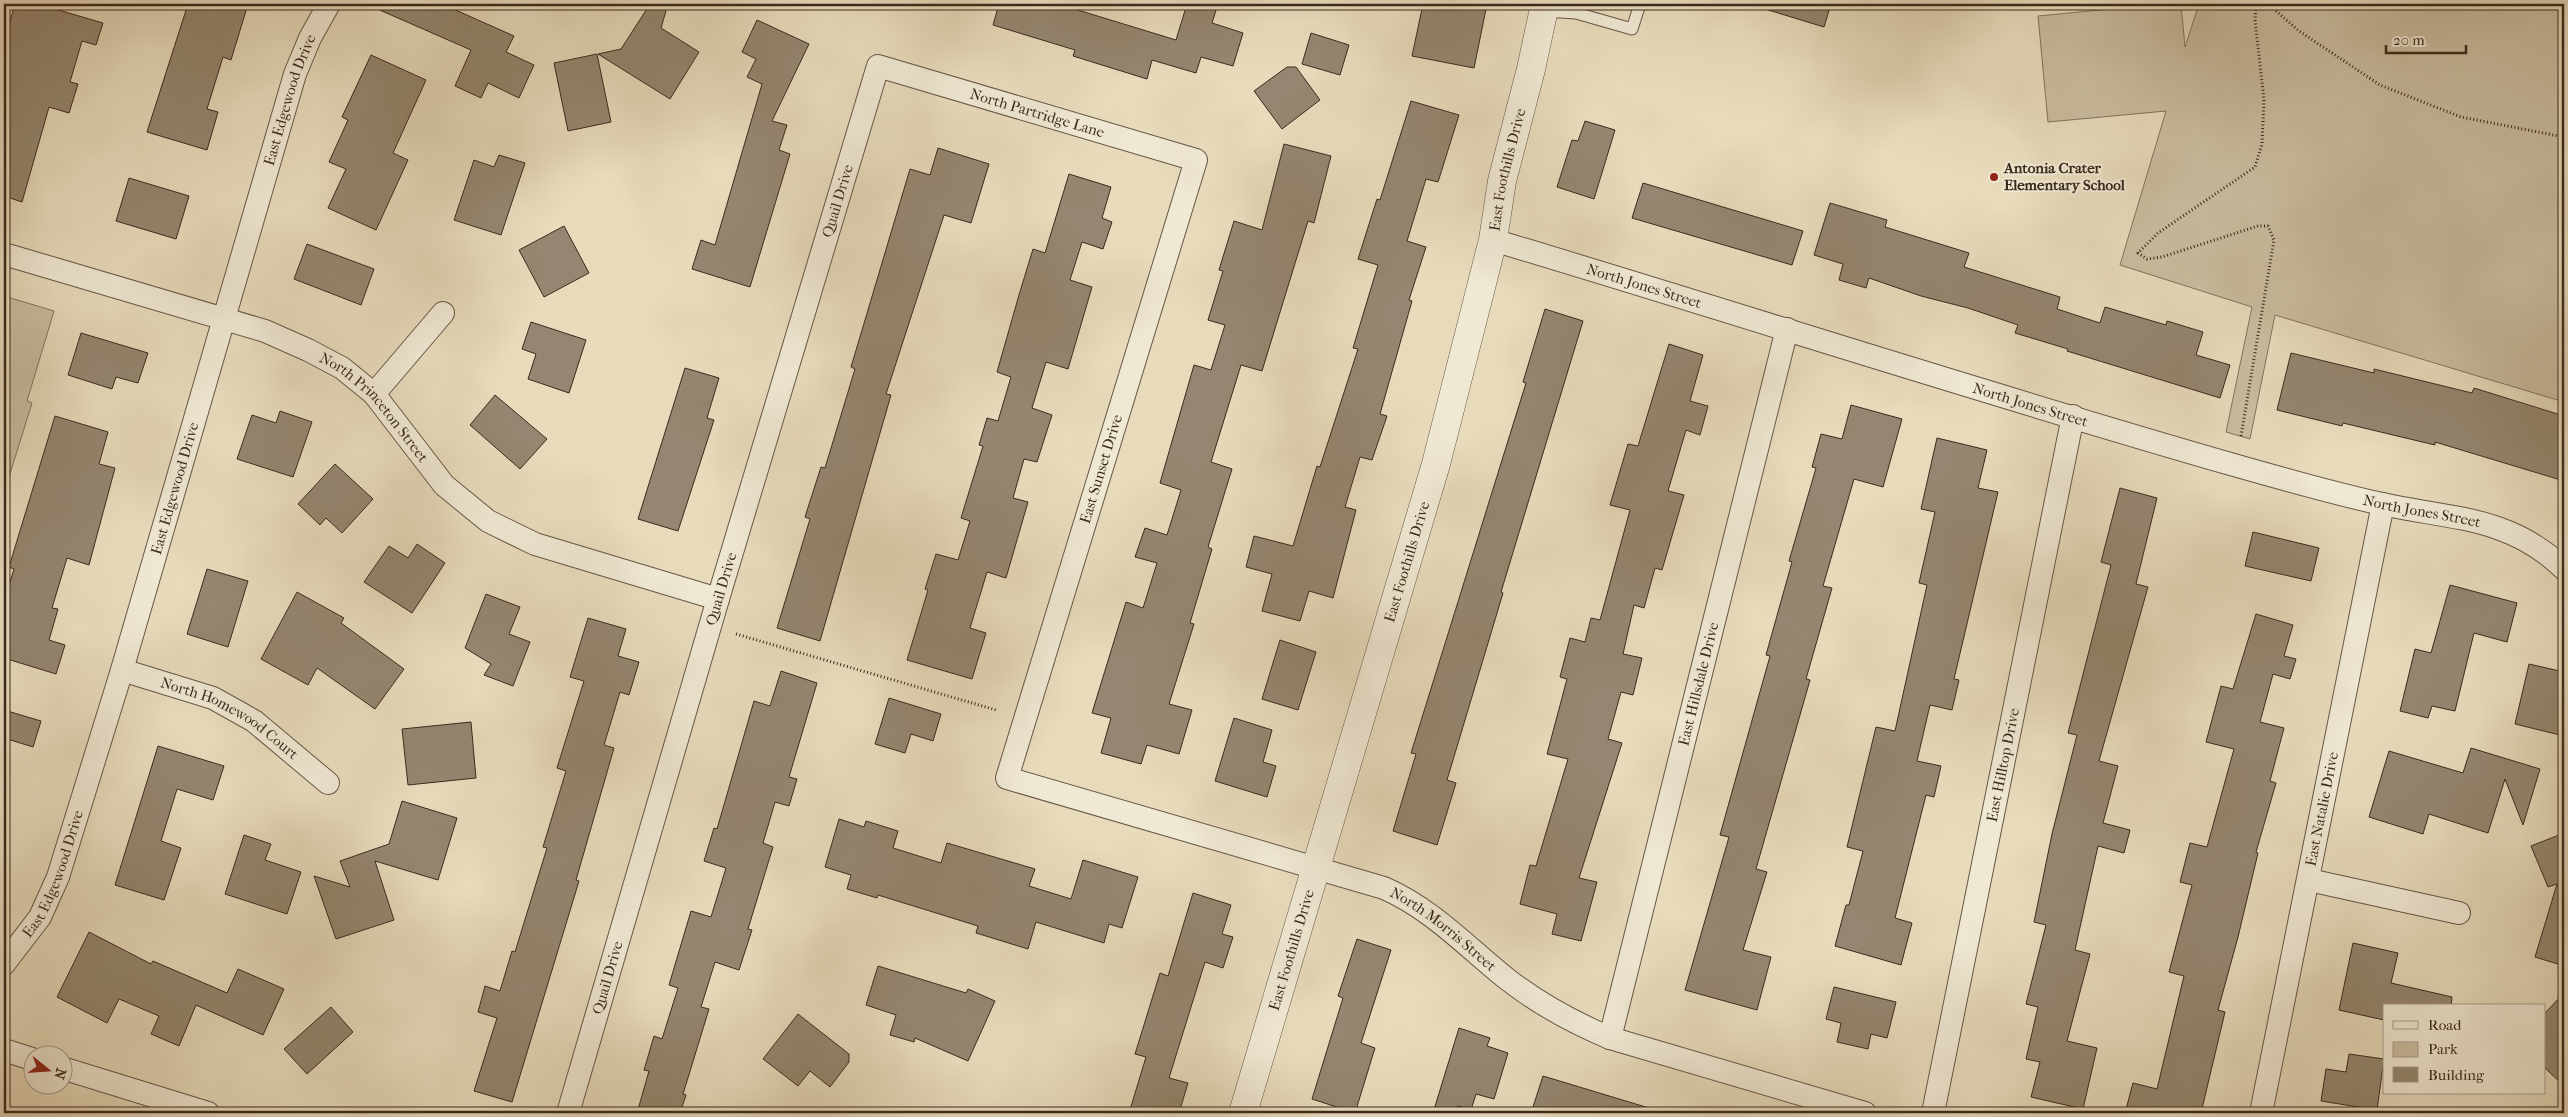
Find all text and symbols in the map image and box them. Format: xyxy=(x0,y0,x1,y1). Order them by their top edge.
scale bar xyxy=(2386,22,2466,54)
street label: East Edgewood Drive xyxy=(260,31,320,168)
text: 20 m xyxy=(2393,31,2425,49)
street label: North Partridge Lane xyxy=(968,85,1107,142)
street label: East Foothills Drive xyxy=(1485,106,1530,232)
place label: Antonia Crater Elementary School xyxy=(2003,159,2126,194)
street label: Quail Drive xyxy=(818,162,857,240)
marker: Antonia Crater Elementary School xyxy=(1988,171,2000,183)
street label: North Jones Street xyxy=(1584,260,1704,312)
street label: North Princeton Street xyxy=(316,349,433,466)
street label: North Jones Street xyxy=(1971,379,2091,431)
street label: East Sunset Drive xyxy=(1076,412,1126,526)
street label: East Edgewood Drive xyxy=(147,419,203,557)
street label: North Jones Street xyxy=(2361,491,2483,532)
street label: East Foothills Drive xyxy=(1380,499,1434,624)
street label: Quail Drive xyxy=(702,550,741,628)
street label: East Hillsdale Drive xyxy=(1674,620,1723,748)
street label: North Homewood Court xyxy=(158,673,302,764)
street label: East Hilltop Drive xyxy=(1983,706,2023,823)
street label: East Natalie Drive xyxy=(2302,750,2342,868)
street label: East Edgewood Drive xyxy=(18,807,87,941)
street label: North Morris Street xyxy=(1387,883,1500,976)
street label: East Foothills Drive xyxy=(1265,887,1318,1013)
street label: Quail Drive xyxy=(588,938,627,1016)
legend xyxy=(2383,1004,2546,1094)
text: Road xyxy=(2428,1016,2462,1034)
text: Park xyxy=(2428,1040,2458,1058)
north arrow xyxy=(22,1044,72,1094)
text: N xyxy=(50,1066,70,1082)
text: Building xyxy=(2428,1066,2485,1084)

